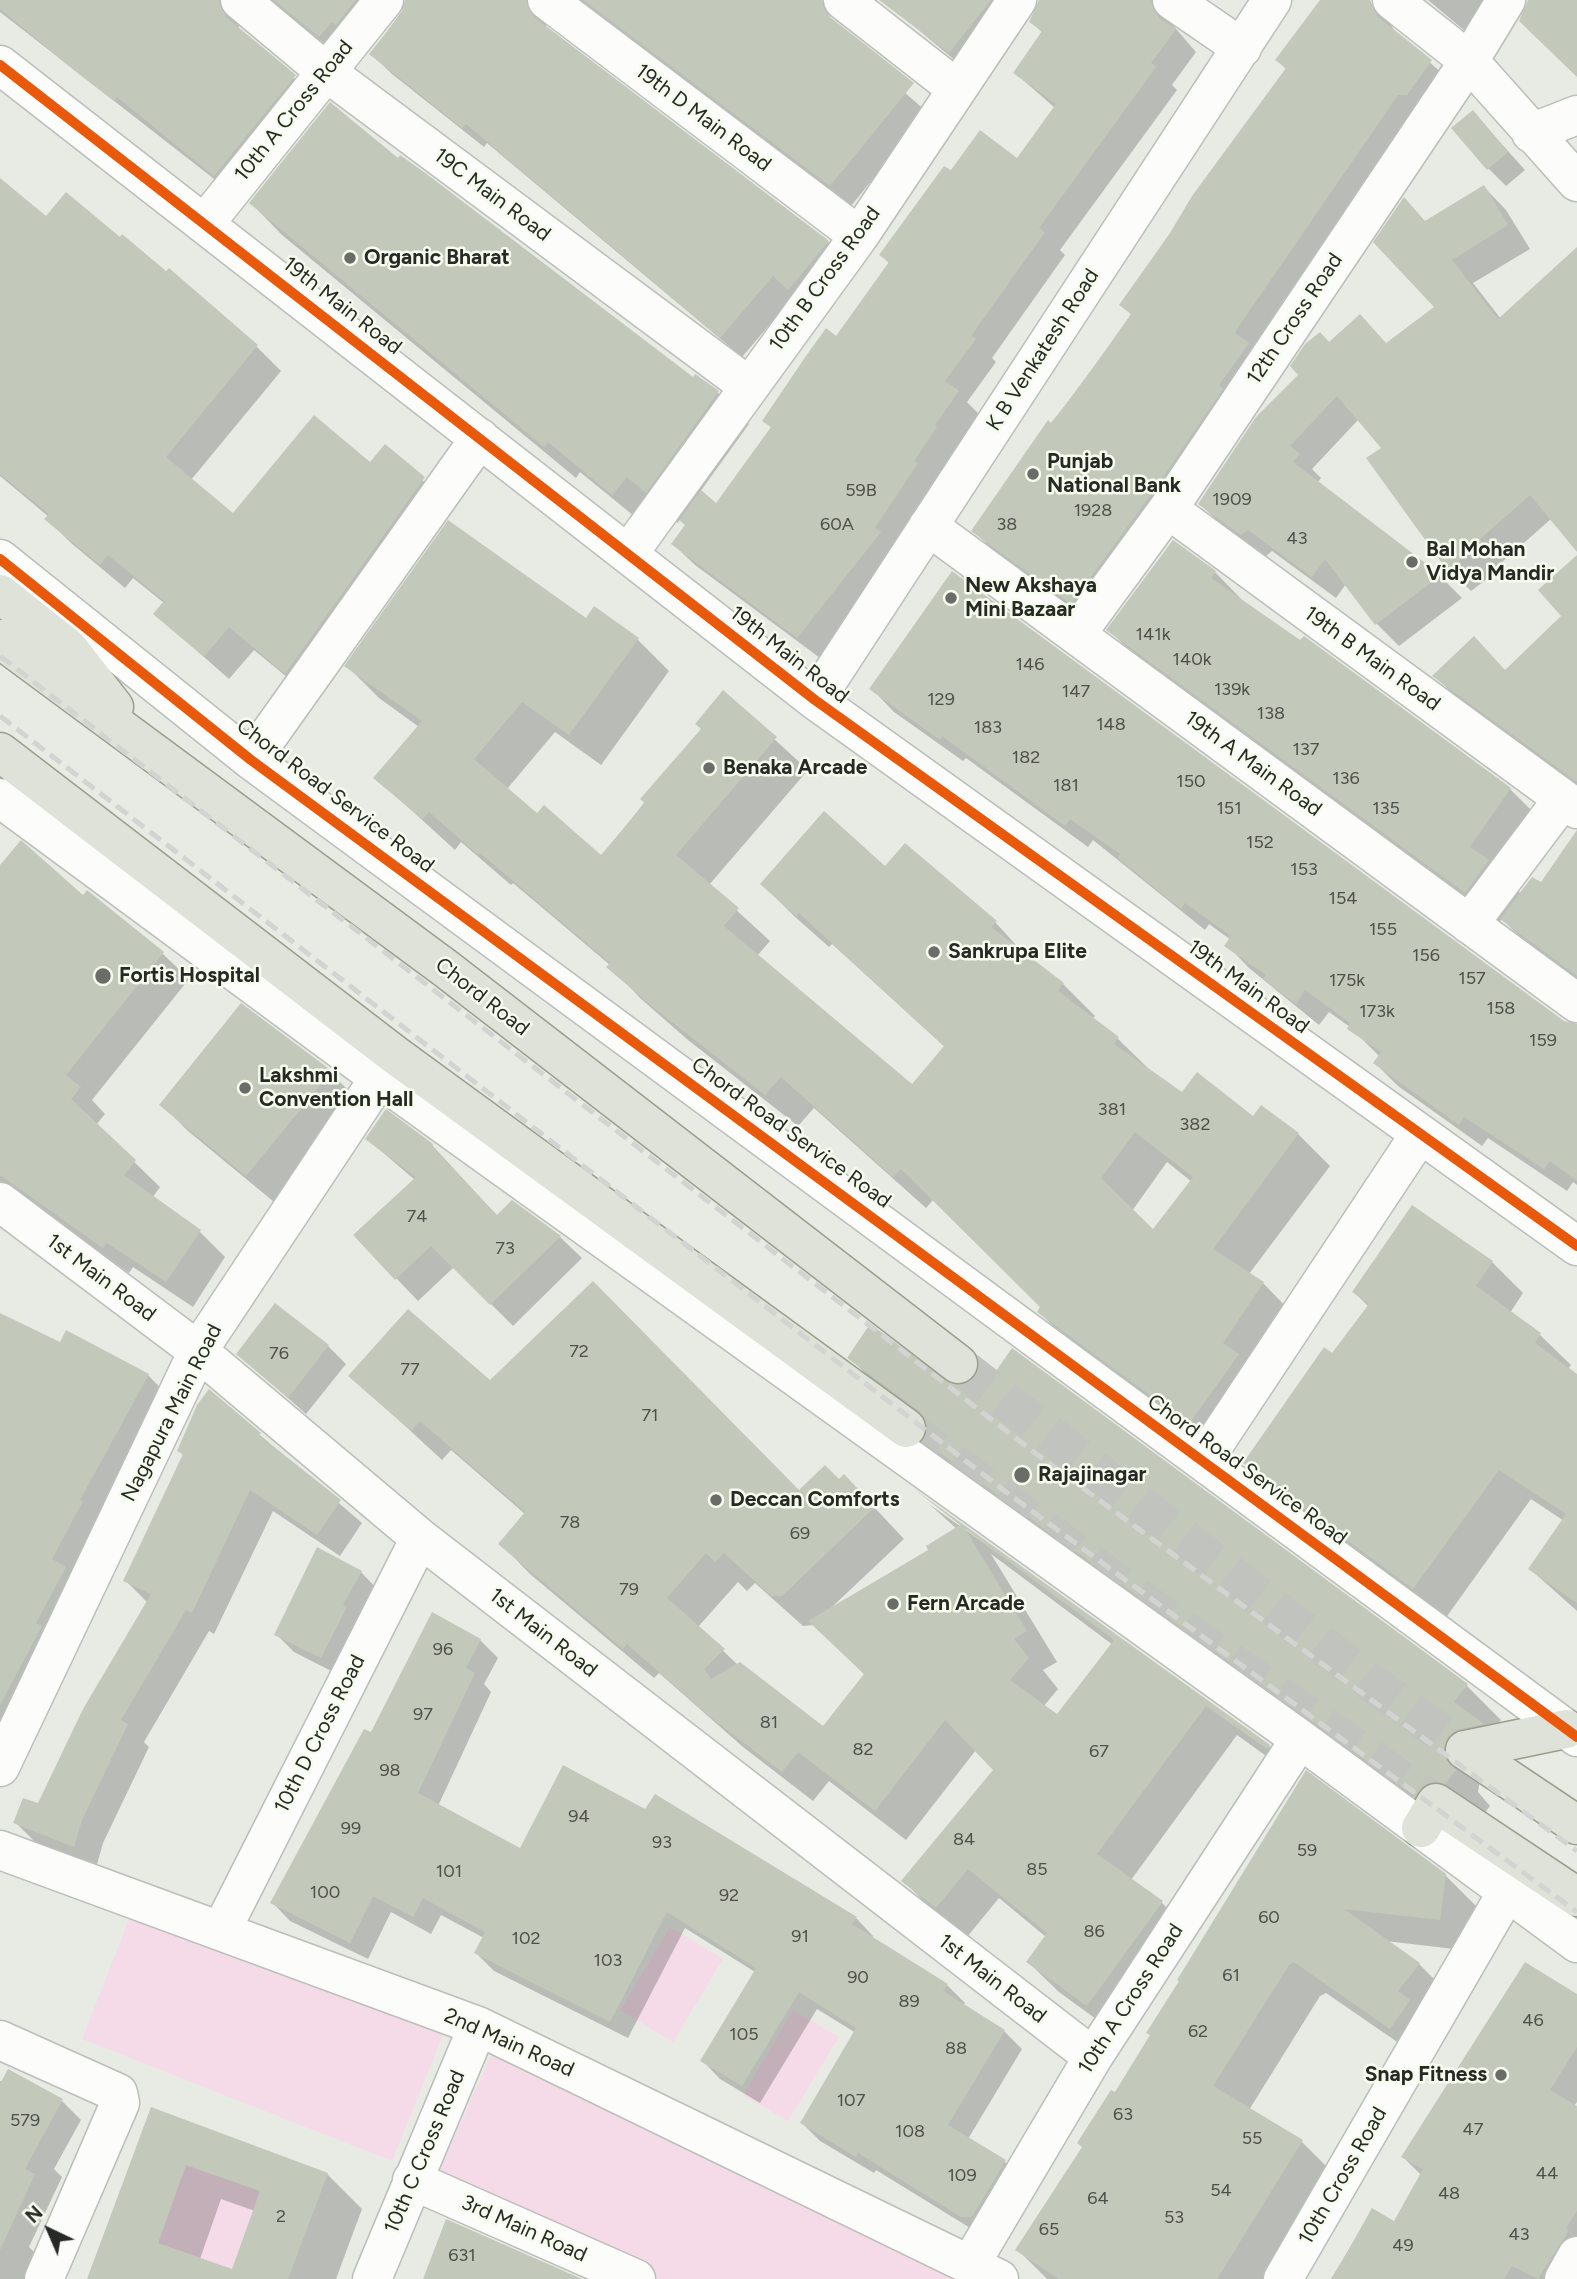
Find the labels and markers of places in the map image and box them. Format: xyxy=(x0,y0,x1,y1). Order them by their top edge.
place label: Organic Bharat xyxy=(364,245,510,271)
marker: Organic Bharat xyxy=(342,250,358,266)
place label: Punjab National Bank xyxy=(1047,449,1181,499)
marker: Punjab National Bank xyxy=(1025,466,1041,482)
place label: Bal Mohan Vidya Mandir xyxy=(1426,537,1554,587)
marker: Bal Mohan Vidya Mandir xyxy=(1404,554,1420,570)
place label: New Akshaya Mini Bazaar xyxy=(965,573,1097,623)
marker: New Akshaya Mini Bazaar xyxy=(943,590,959,606)
place label: Benaka Arcade xyxy=(723,755,867,781)
marker: Benaka Arcade xyxy=(701,760,717,776)
place label: Sankrupa Elite xyxy=(948,939,1087,965)
marker: Sankrupa Elite xyxy=(926,944,942,960)
place label: Fortis Hospital xyxy=(119,963,260,989)
marker: Fortis Hospital xyxy=(93,966,113,986)
place label: Lakshmi Convention Hall xyxy=(259,1063,413,1113)
marker: Lakshmi Convention Hall xyxy=(237,1080,253,1096)
place label: Rajajinagar xyxy=(1038,1462,1147,1488)
marker: Rajajinagar xyxy=(1012,1465,1032,1485)
place label: Deccan Comforts xyxy=(730,1487,900,1513)
marker: Deccan Comforts xyxy=(708,1492,724,1508)
place label: Fern Arcade xyxy=(907,1591,1025,1617)
marker: Fern Arcade xyxy=(885,1596,901,1612)
place label: Snap Fitness xyxy=(1365,2062,1487,2088)
marker: Snap Fitness xyxy=(1493,2067,1509,2083)

